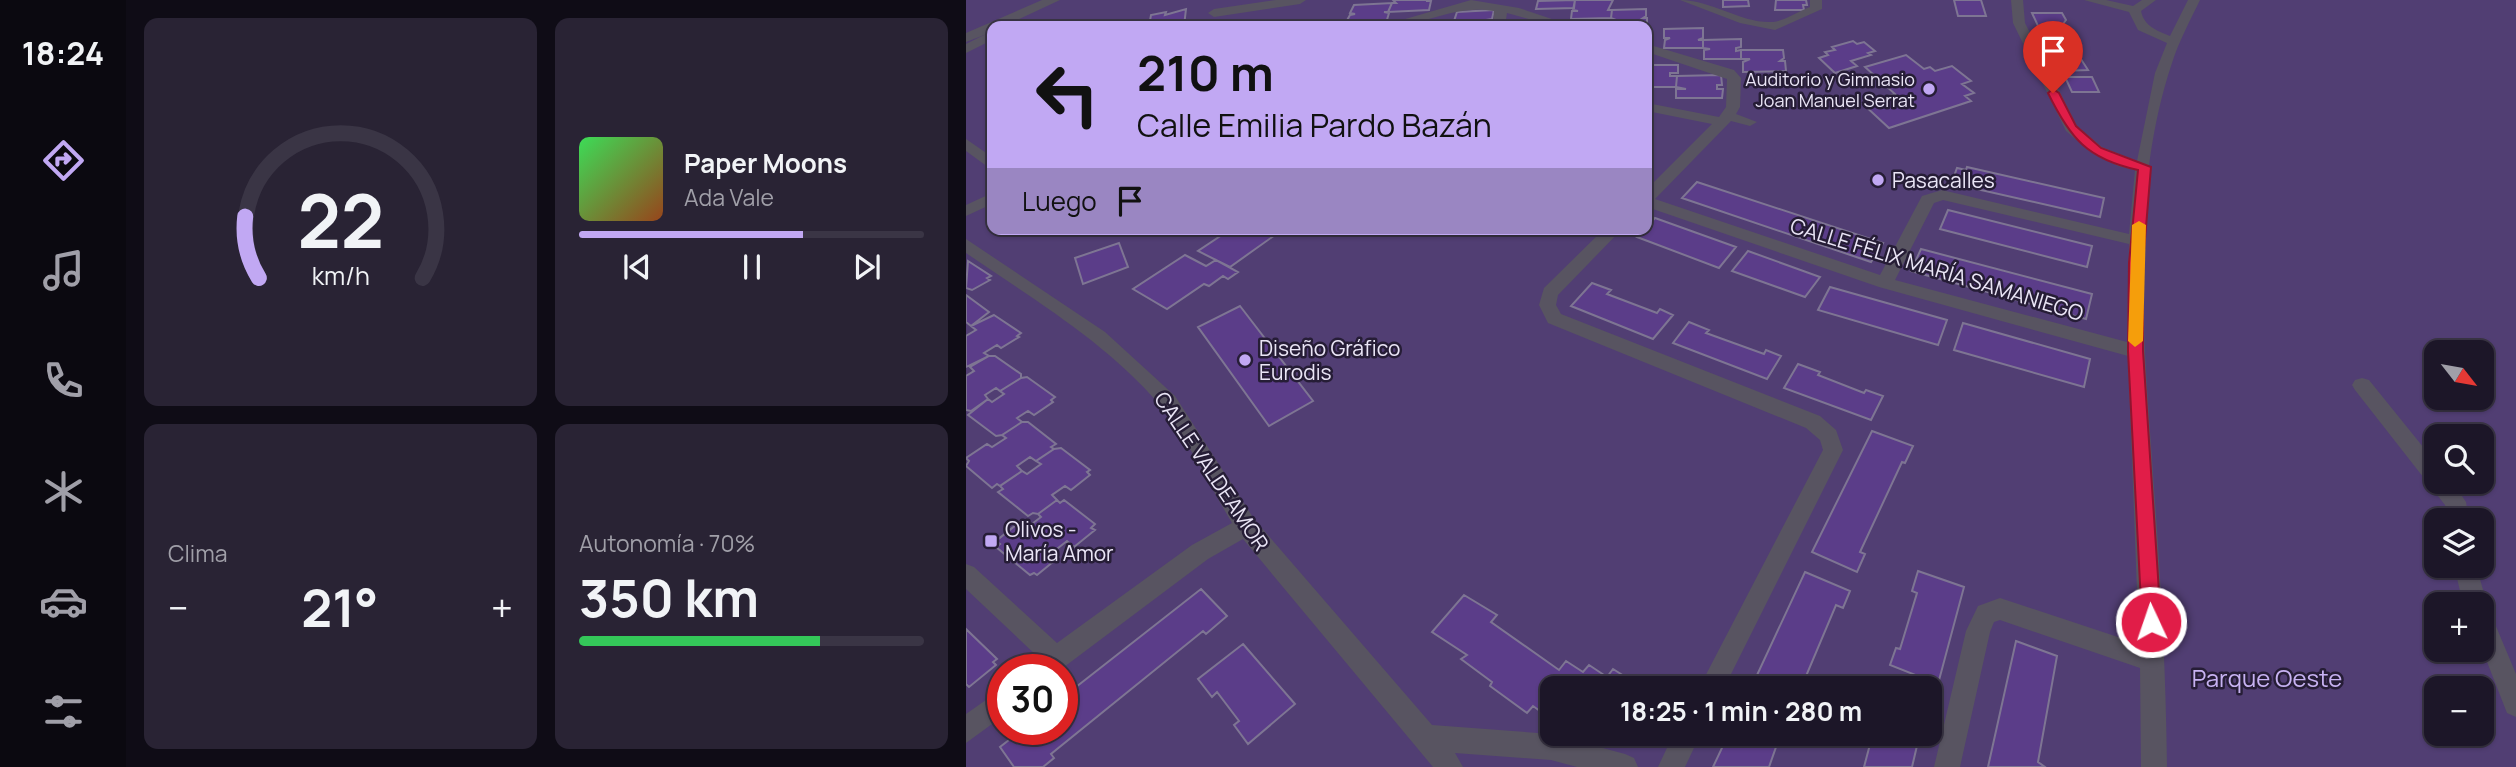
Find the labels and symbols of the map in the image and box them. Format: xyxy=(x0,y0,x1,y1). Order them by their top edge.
pin xyxy=(2023,21,2083,93)
place label: Auditorio y Gimnasio Joan Manuel Serrat xyxy=(1745,67,1915,112)
marker: Auditorio y Gimnasio Joan Manuel Serrat xyxy=(1921,81,1937,97)
place label: Pasacalles xyxy=(1892,166,1995,194)
marker: Pasacalles xyxy=(1870,172,1886,188)
street label: CALLE FÉLIX MARÍA SAMANIEGO xyxy=(1787,211,2087,327)
place label: Diseño Gráfico Eurodis xyxy=(1259,334,1400,386)
north arrow xyxy=(2424,340,2494,410)
marker: Diseño Gráfico Eurodis xyxy=(1237,352,1253,368)
street label: CALLE VALDEAMOR xyxy=(1148,386,1276,556)
place label: Olivos - María Amor xyxy=(1005,515,1114,567)
marker: Olivos - María Amor xyxy=(983,533,999,549)
position arrow xyxy=(2114,585,2188,659)
speed limit sign: 30 xyxy=(987,654,1078,745)
park label: Parque Oeste xyxy=(2192,661,2342,694)

